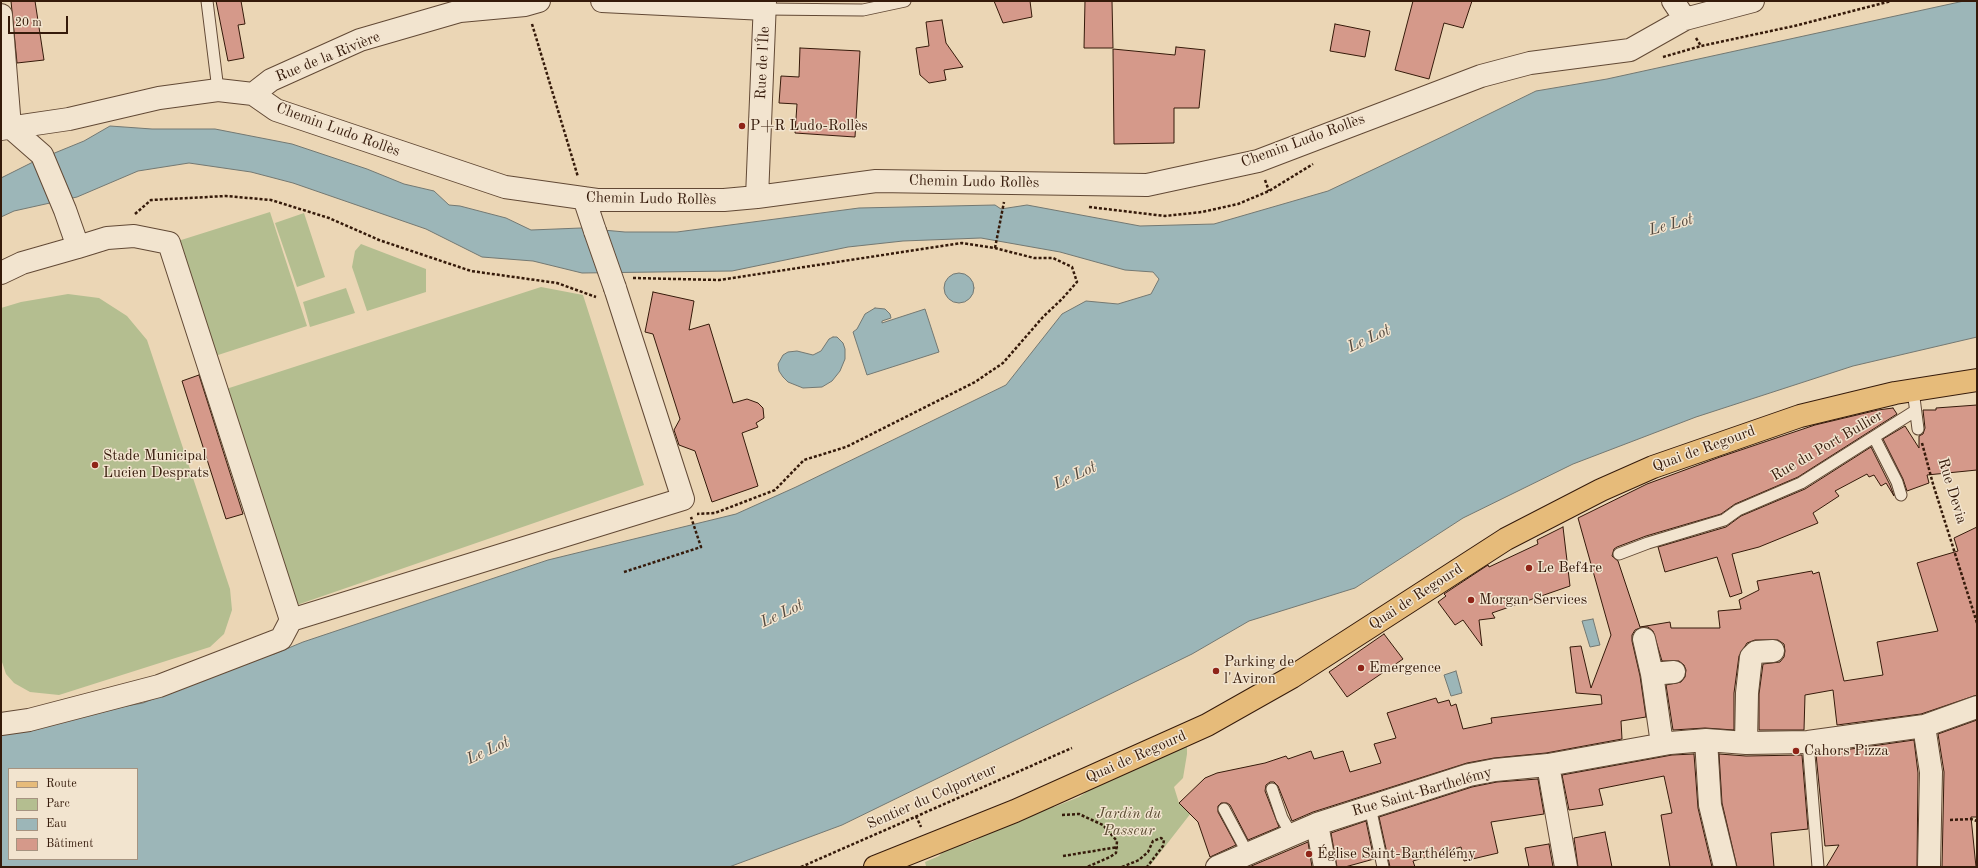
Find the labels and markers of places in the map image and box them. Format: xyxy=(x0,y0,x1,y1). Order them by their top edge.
place label: P+R Ludo-Rollès xyxy=(750,117,868,135)
marker: P+R Ludo-Rollès xyxy=(737,121,747,131)
place label: Stade Municipal Lucien Desprats xyxy=(103,447,209,482)
marker: Stade Municipal Lucien Desprats xyxy=(90,460,100,470)
place label: Le Bef4re xyxy=(1537,559,1602,577)
marker: Le Bef4re xyxy=(1524,563,1534,573)
place label: Morgan Services xyxy=(1479,591,1587,609)
marker: Morgan Services xyxy=(1466,595,1476,605)
place label: Parking de l'Aviron xyxy=(1224,653,1294,688)
place label: Emergence xyxy=(1369,659,1441,677)
marker: Emergence xyxy=(1356,663,1366,673)
marker: Parking de l'Aviron xyxy=(1211,666,1221,676)
place label: Cahors Pizza xyxy=(1804,742,1889,760)
marker: Cahors Pizza xyxy=(1791,746,1801,756)
place label: Église Saint-Barthélémy xyxy=(1317,845,1476,863)
marker: Église Saint-Barthélémy xyxy=(1304,849,1314,859)

